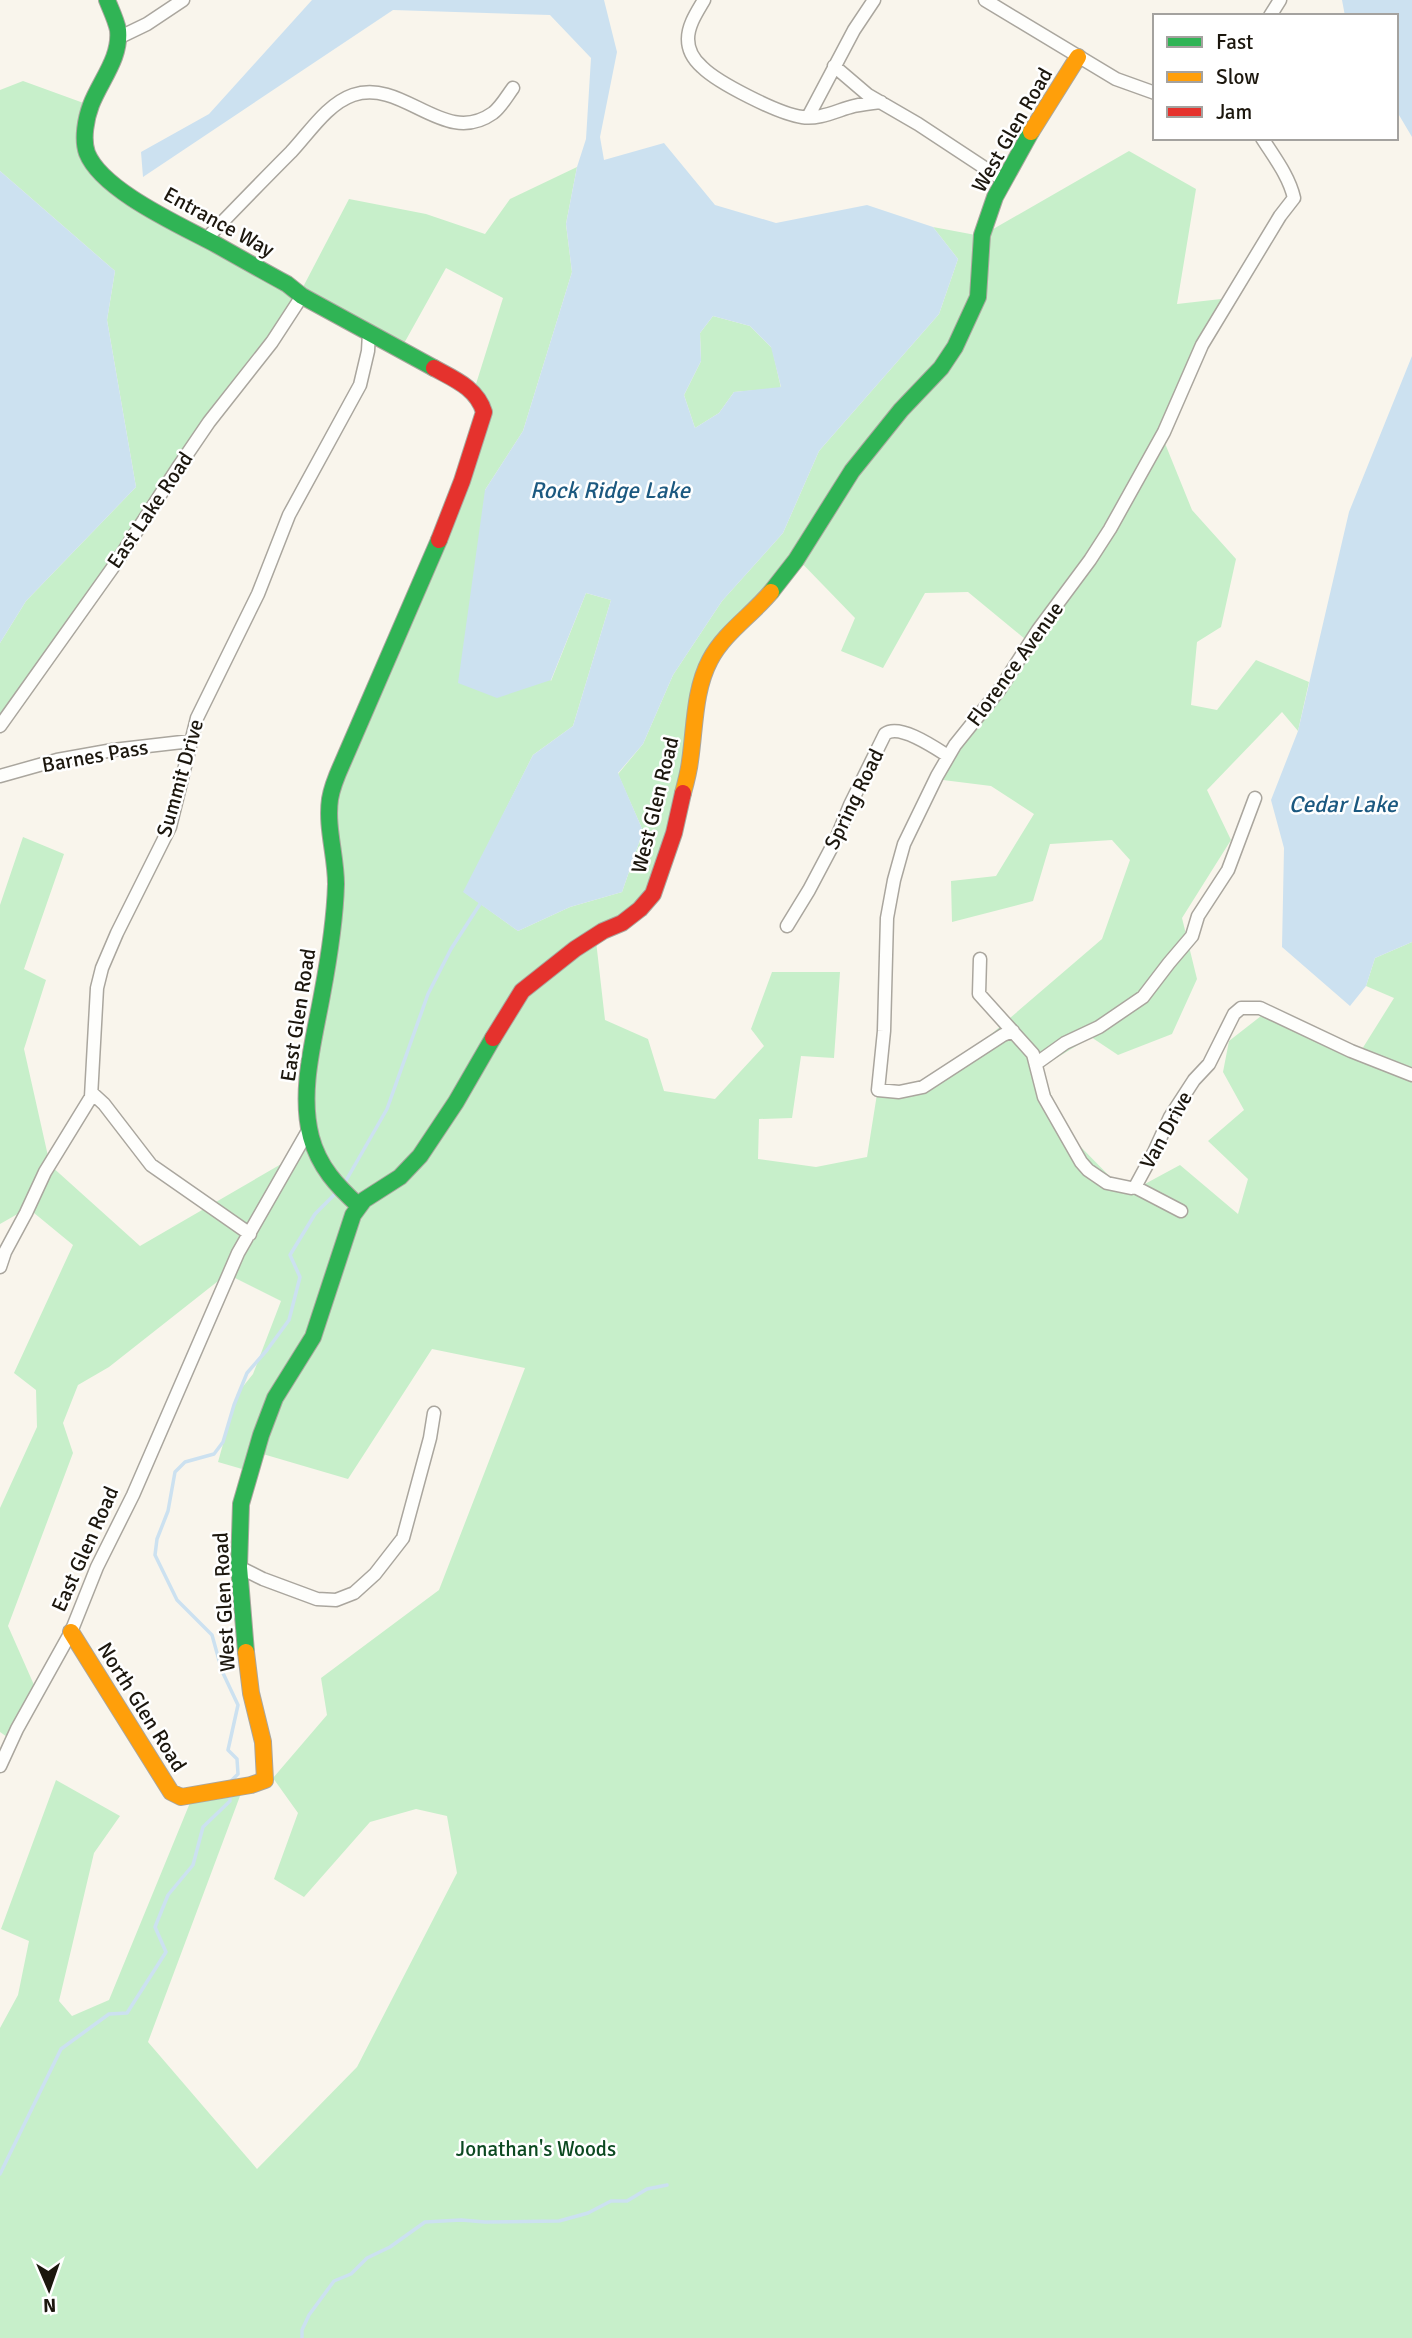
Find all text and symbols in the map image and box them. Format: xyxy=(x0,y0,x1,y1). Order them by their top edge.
legend xyxy=(1153,14,1398,140)
text: Fast xyxy=(1216,29,1253,55)
street label: West Glen Road xyxy=(966,63,1058,197)
text: Slow xyxy=(1216,64,1260,90)
text: Jam xyxy=(1216,99,1252,125)
street label: Entrance Way xyxy=(159,181,279,263)
street label: East Lake Road xyxy=(101,447,199,573)
water label: Rock Ridge Lake xyxy=(530,476,691,505)
street label: Florence Avenue xyxy=(961,597,1069,731)
street label: Summit Drive xyxy=(151,716,209,840)
street label: Barnes Pass xyxy=(40,734,150,778)
street label: West Glen Road xyxy=(625,734,685,876)
street label: Spring Road xyxy=(818,744,890,854)
water label: Cedar Lake xyxy=(1289,790,1399,819)
street label: East Glen Road xyxy=(275,947,321,1083)
street label: Van Drive xyxy=(1134,1087,1198,1173)
street label: East Glen Road xyxy=(46,1482,124,1616)
street label: West Glen Road xyxy=(207,1532,241,1672)
street label: North Glen Road xyxy=(92,1637,192,1777)
park label: Jonathan's Woods xyxy=(456,2136,616,2162)
north arrow xyxy=(14,2254,84,2324)
text: N xyxy=(43,2293,57,2317)

